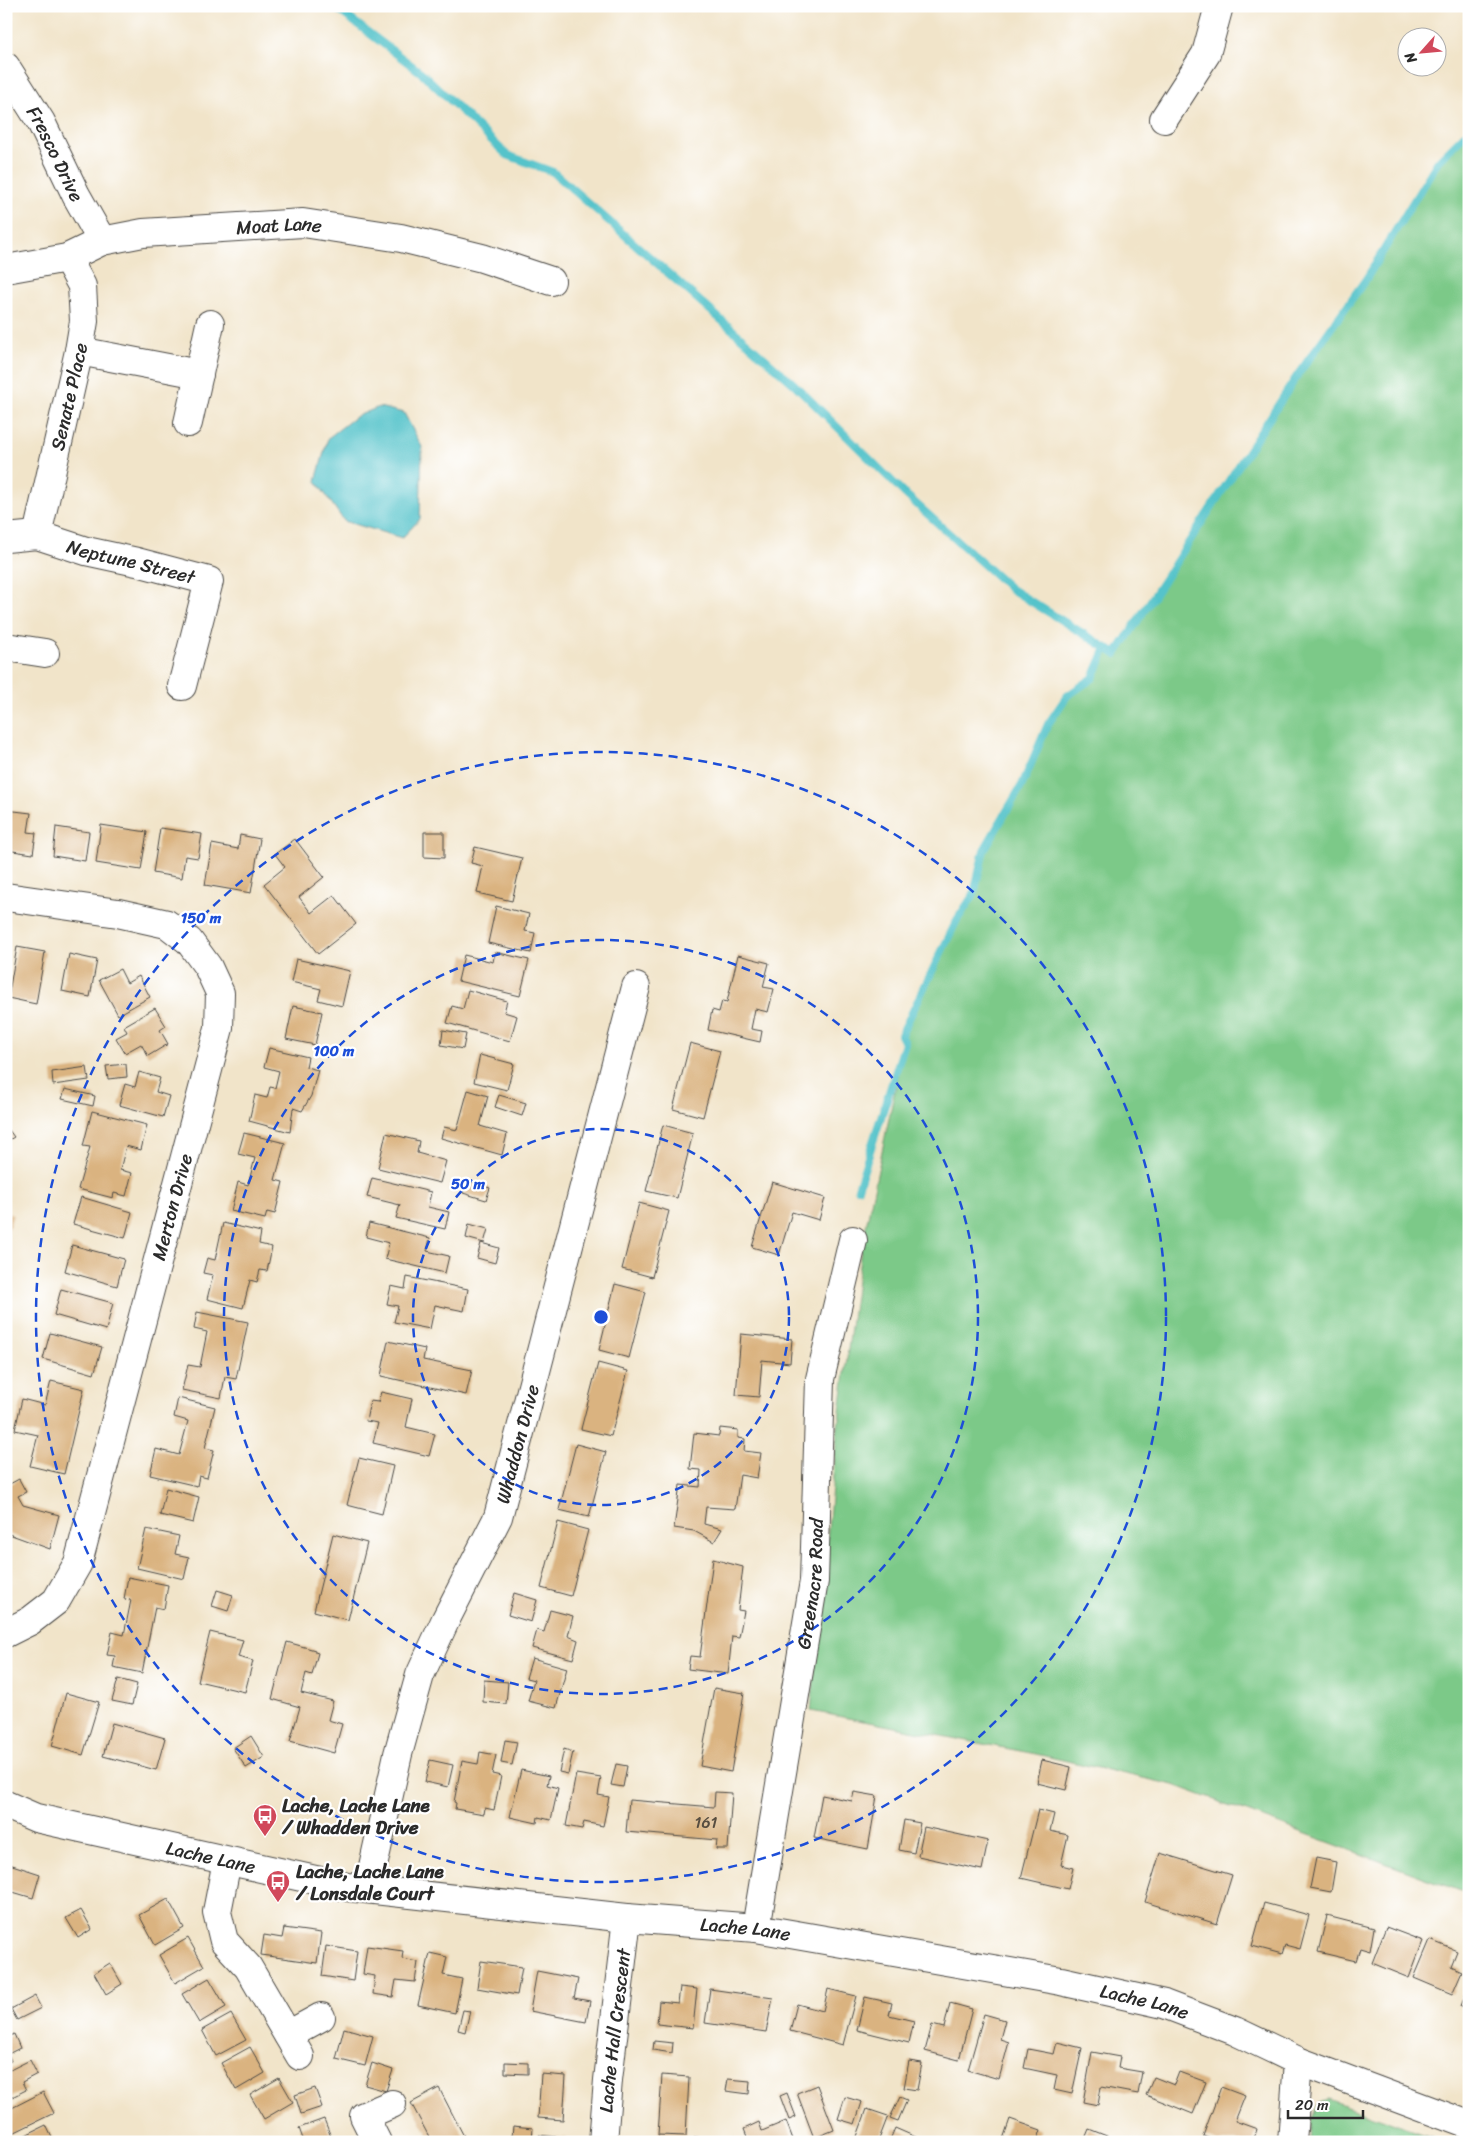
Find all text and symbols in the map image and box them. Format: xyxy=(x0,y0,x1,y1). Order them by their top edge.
north arrow xyxy=(1398,28,1448,78)
text: N xyxy=(1397,47,1425,69)
street label: Fresco Drive xyxy=(18,99,93,208)
street label: Moat Lane xyxy=(235,207,325,244)
street label: Senate Place xyxy=(40,340,97,454)
street label: Neptune Street xyxy=(63,529,200,594)
text: 150 m xyxy=(181,905,222,931)
text: 100 m xyxy=(314,1038,355,1064)
street label: Merton Drive xyxy=(142,1150,202,1264)
text: 50 m xyxy=(451,1171,486,1197)
centre of rings xyxy=(592,1308,610,1326)
street label: Whaddon Drive xyxy=(486,1381,548,1507)
street label: Greenacre Road xyxy=(786,1516,832,1651)
place label: Lache, Lache Lane / Whadden Drive xyxy=(281,1789,431,1844)
bus stop icon: Lache, Lache Lane / Whadden Drive xyxy=(252,1803,278,1837)
house number: 161 xyxy=(695,1808,718,1837)
street label: Lache Lane xyxy=(163,1831,259,1883)
place label: Lache, Lache Lane / Lonsdale Court xyxy=(295,1855,445,1910)
bus stop icon: Lache, Lache Lane / Lonsdale Court xyxy=(265,1869,291,1903)
street label: Lache Lane xyxy=(699,1907,794,1950)
street label: Lache Hall Crescent xyxy=(589,1945,640,2114)
street label: Lache Lane xyxy=(1097,1974,1194,2029)
scale bar xyxy=(1288,2088,1362,2120)
text: 20 m xyxy=(1295,2092,1329,2118)

